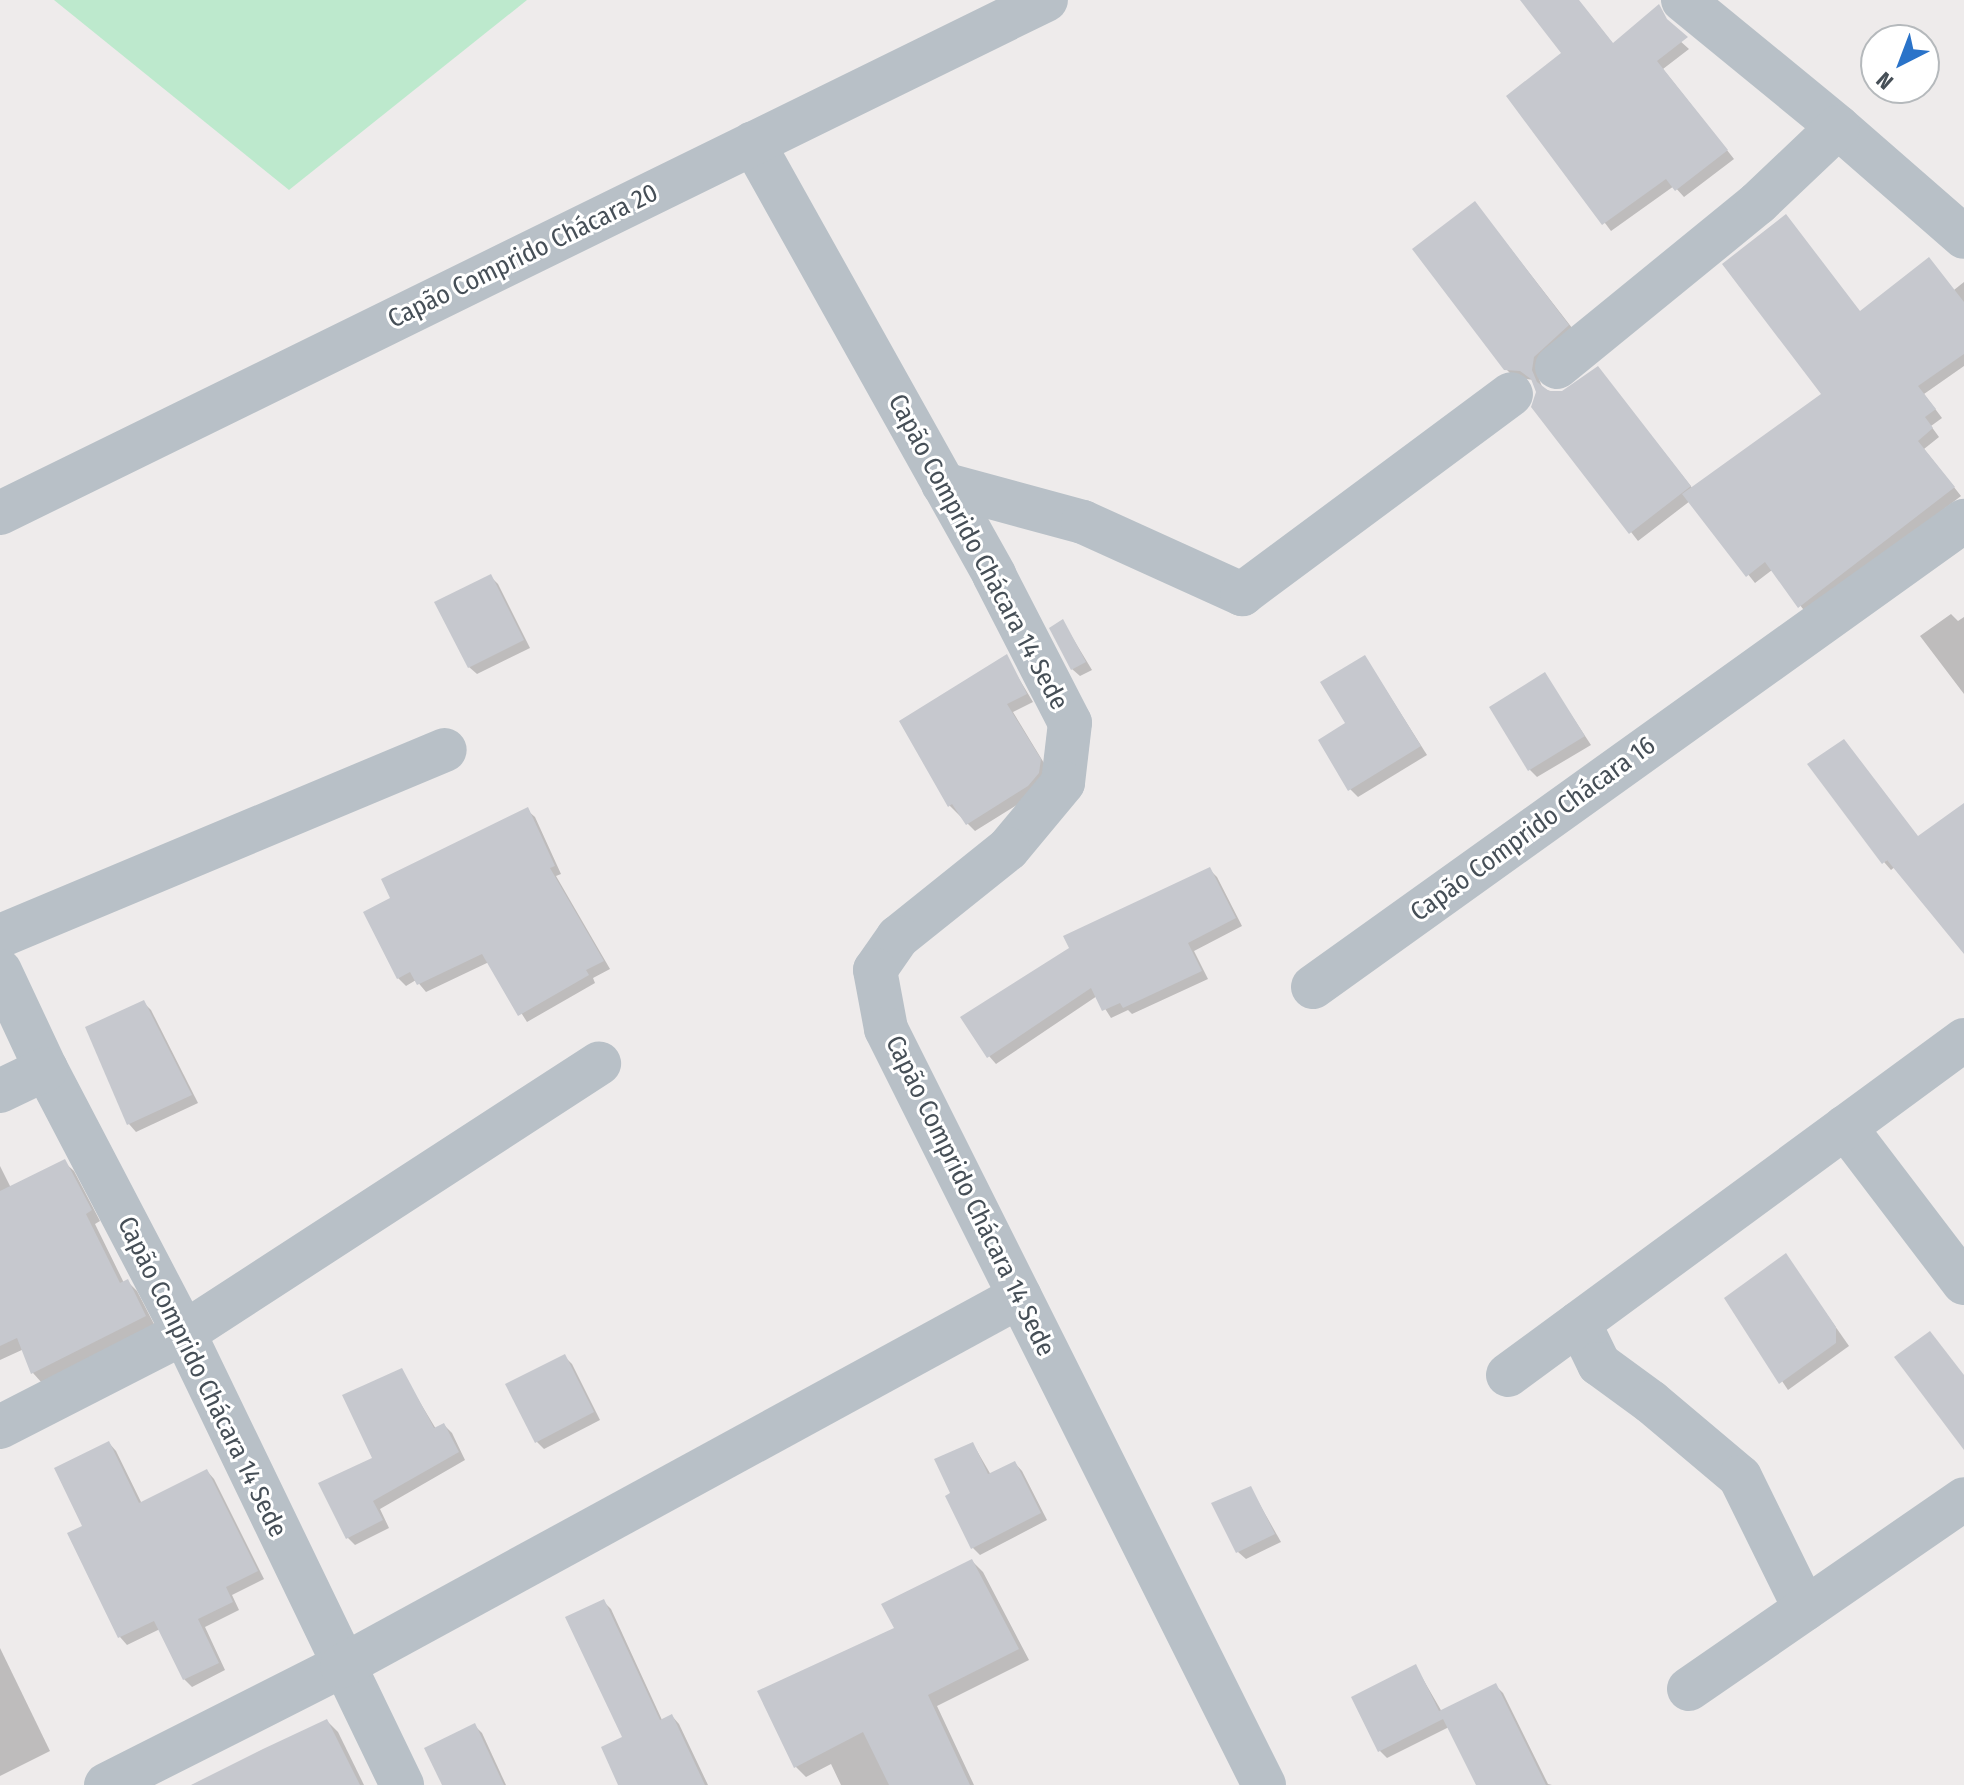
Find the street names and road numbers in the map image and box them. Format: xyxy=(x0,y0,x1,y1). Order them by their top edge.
street label: Capão Comprido Chácara 20 xyxy=(383,177,663,335)
street label: Capão Comprido Chácara 14 Sede xyxy=(881,389,1075,715)
street label: Capão Comprido Chácara 16 xyxy=(1405,730,1661,928)
street label: Capão Comprido Chácara 14 Sede xyxy=(879,1031,1061,1361)
street label: Capão Comprido Chácara 14 Sede xyxy=(111,1212,293,1542)

